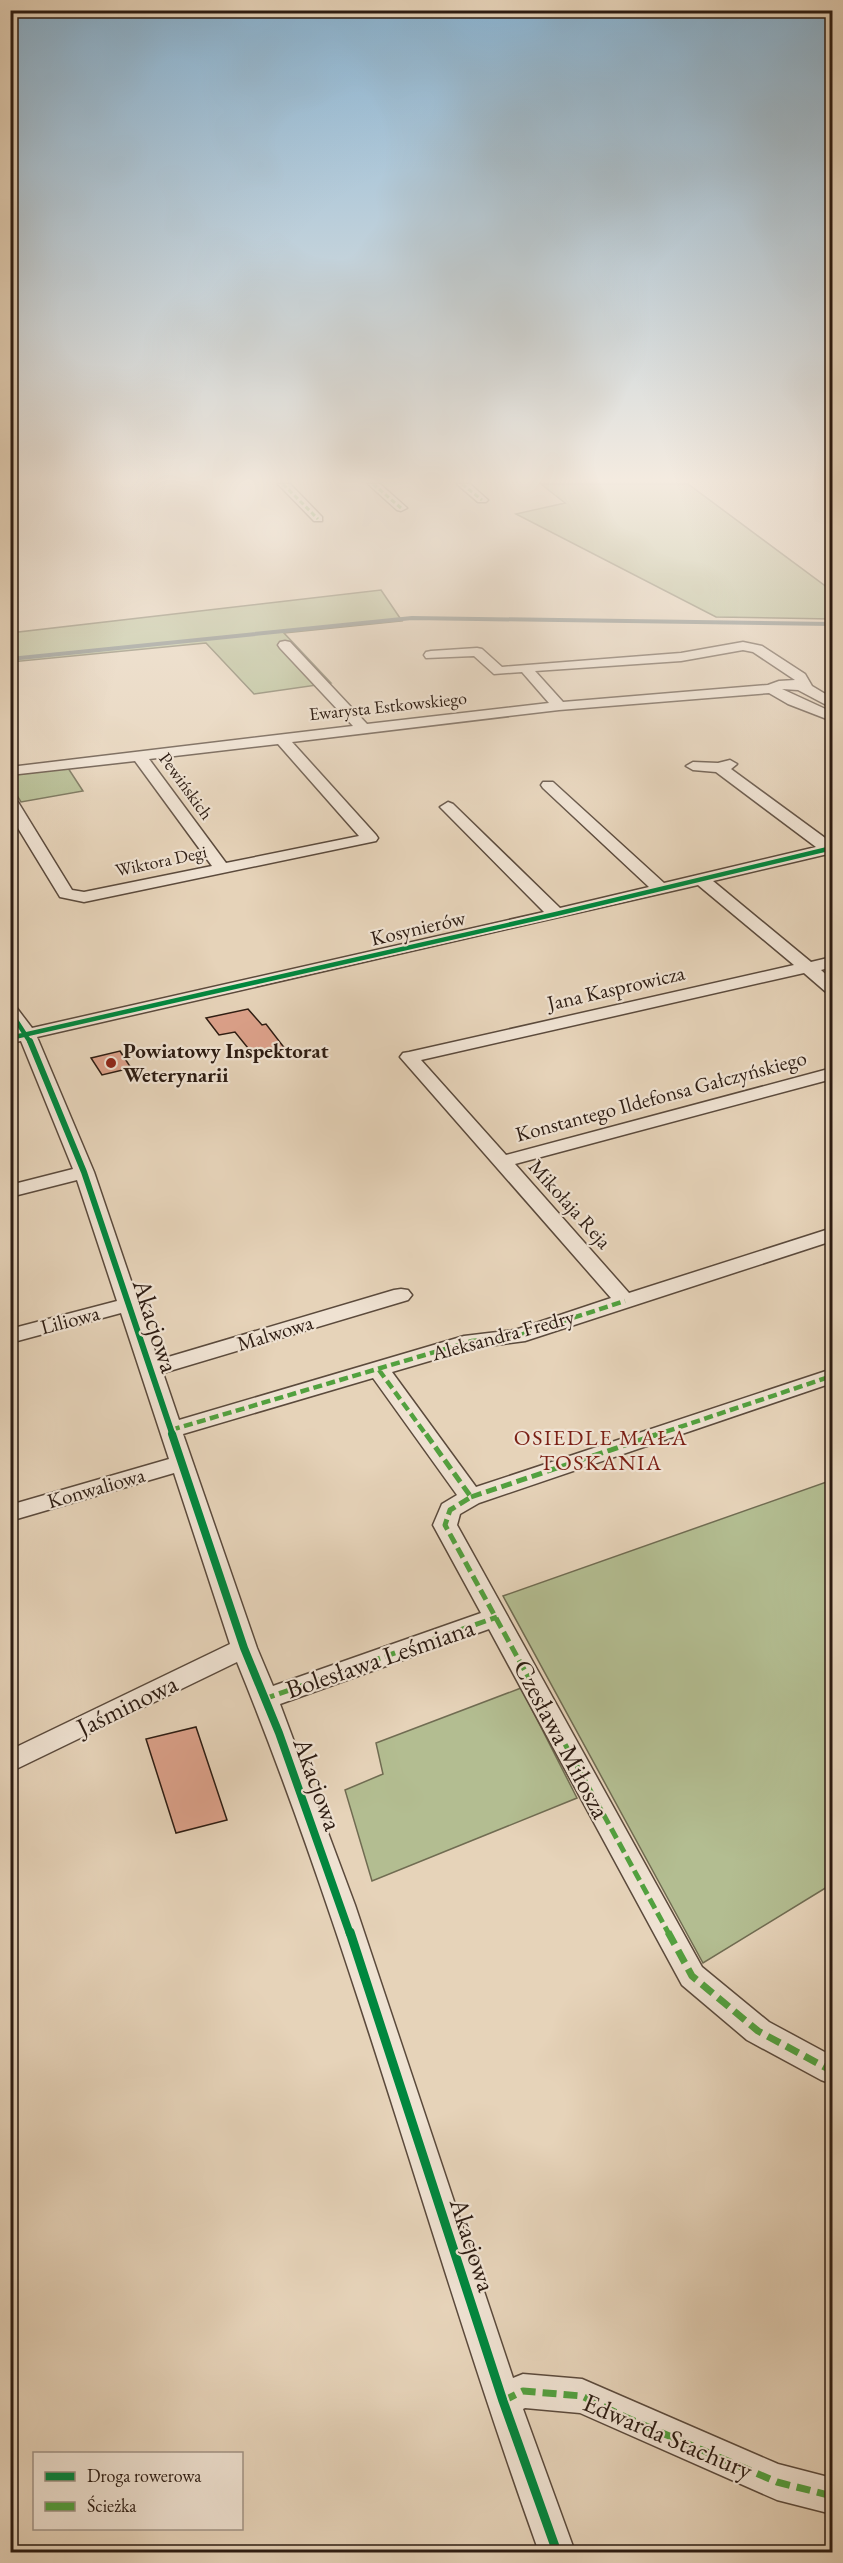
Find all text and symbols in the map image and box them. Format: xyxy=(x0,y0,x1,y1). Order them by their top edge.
street label: Ewarysta Estkowskiego xyxy=(308,686,468,725)
street label: Pewińskich xyxy=(154,748,219,824)
street label: Wiktora Degi xyxy=(113,839,209,881)
street label: Kosynierów xyxy=(368,903,468,952)
street label: Jana Kasprowicza xyxy=(542,958,688,1017)
place label: Powiatowy Inspektorat Weterynarii xyxy=(123,1037,329,1088)
street label: Konstantego Ildefonsa Gałczyńskiego xyxy=(512,1044,809,1147)
marker: Powiatowy Inspektorat Weterynarii xyxy=(104,1056,118,1070)
street label: Mikołaja Reja xyxy=(523,1153,618,1255)
street label: Akacjowa xyxy=(125,1274,187,1378)
street label: Liliowa xyxy=(37,1299,103,1340)
street label: Aleksandra Fredry xyxy=(428,1302,578,1367)
street label: Malwowa xyxy=(233,1308,317,1357)
district label: OSIEDLE MAŁA TOSKANIA xyxy=(514,1423,688,1477)
street label: Konwaliowa xyxy=(44,1461,148,1514)
street label: Bolesława Leśmiana xyxy=(281,1610,479,1706)
street label: Czesława Miłosza xyxy=(506,1654,618,1825)
street label: Jaśminowa xyxy=(69,1666,184,1745)
street label: Akacjowa xyxy=(285,1732,351,1836)
street label: Akacjowa xyxy=(442,2193,504,2297)
street label: Edwarda Stachury xyxy=(578,2385,758,2487)
legend xyxy=(33,2452,243,2530)
text: Droga rowerowa xyxy=(87,2464,202,2487)
text: Ścieżka xyxy=(87,2494,137,2517)

